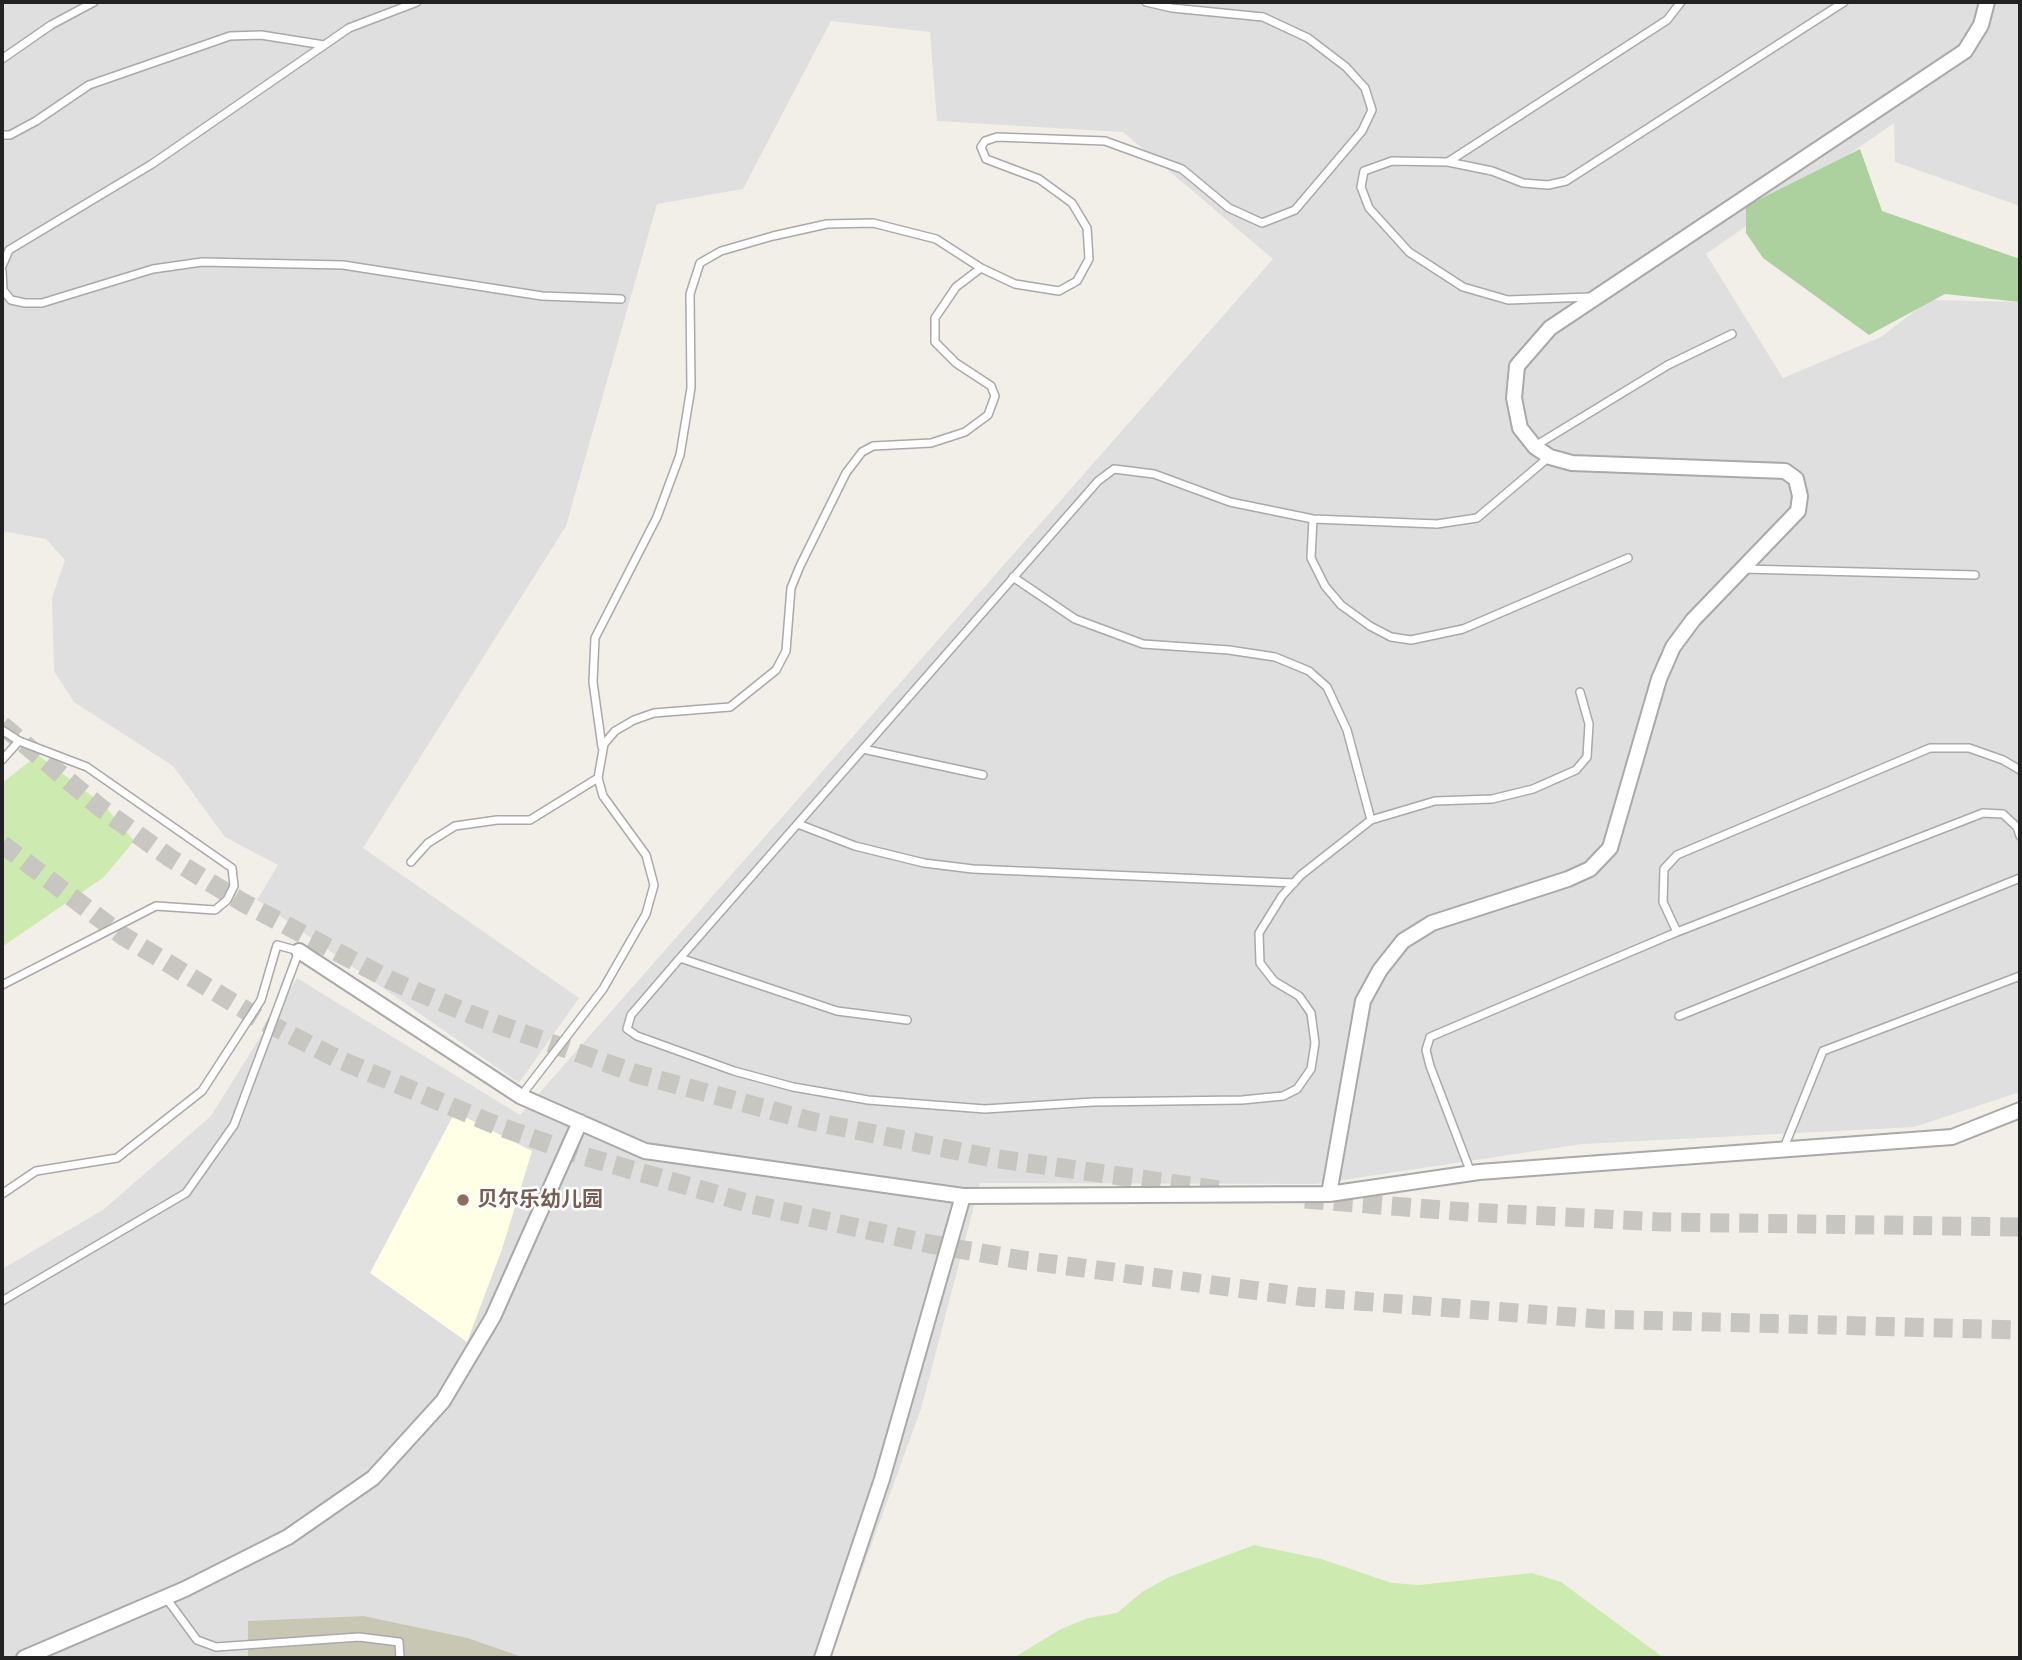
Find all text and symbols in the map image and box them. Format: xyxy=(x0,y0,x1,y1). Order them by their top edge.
place label: 贝尔乐幼儿园 xyxy=(477,1187,603,1213)
marker: 贝尔乐幼儿园 xyxy=(455,1192,471,1208)

